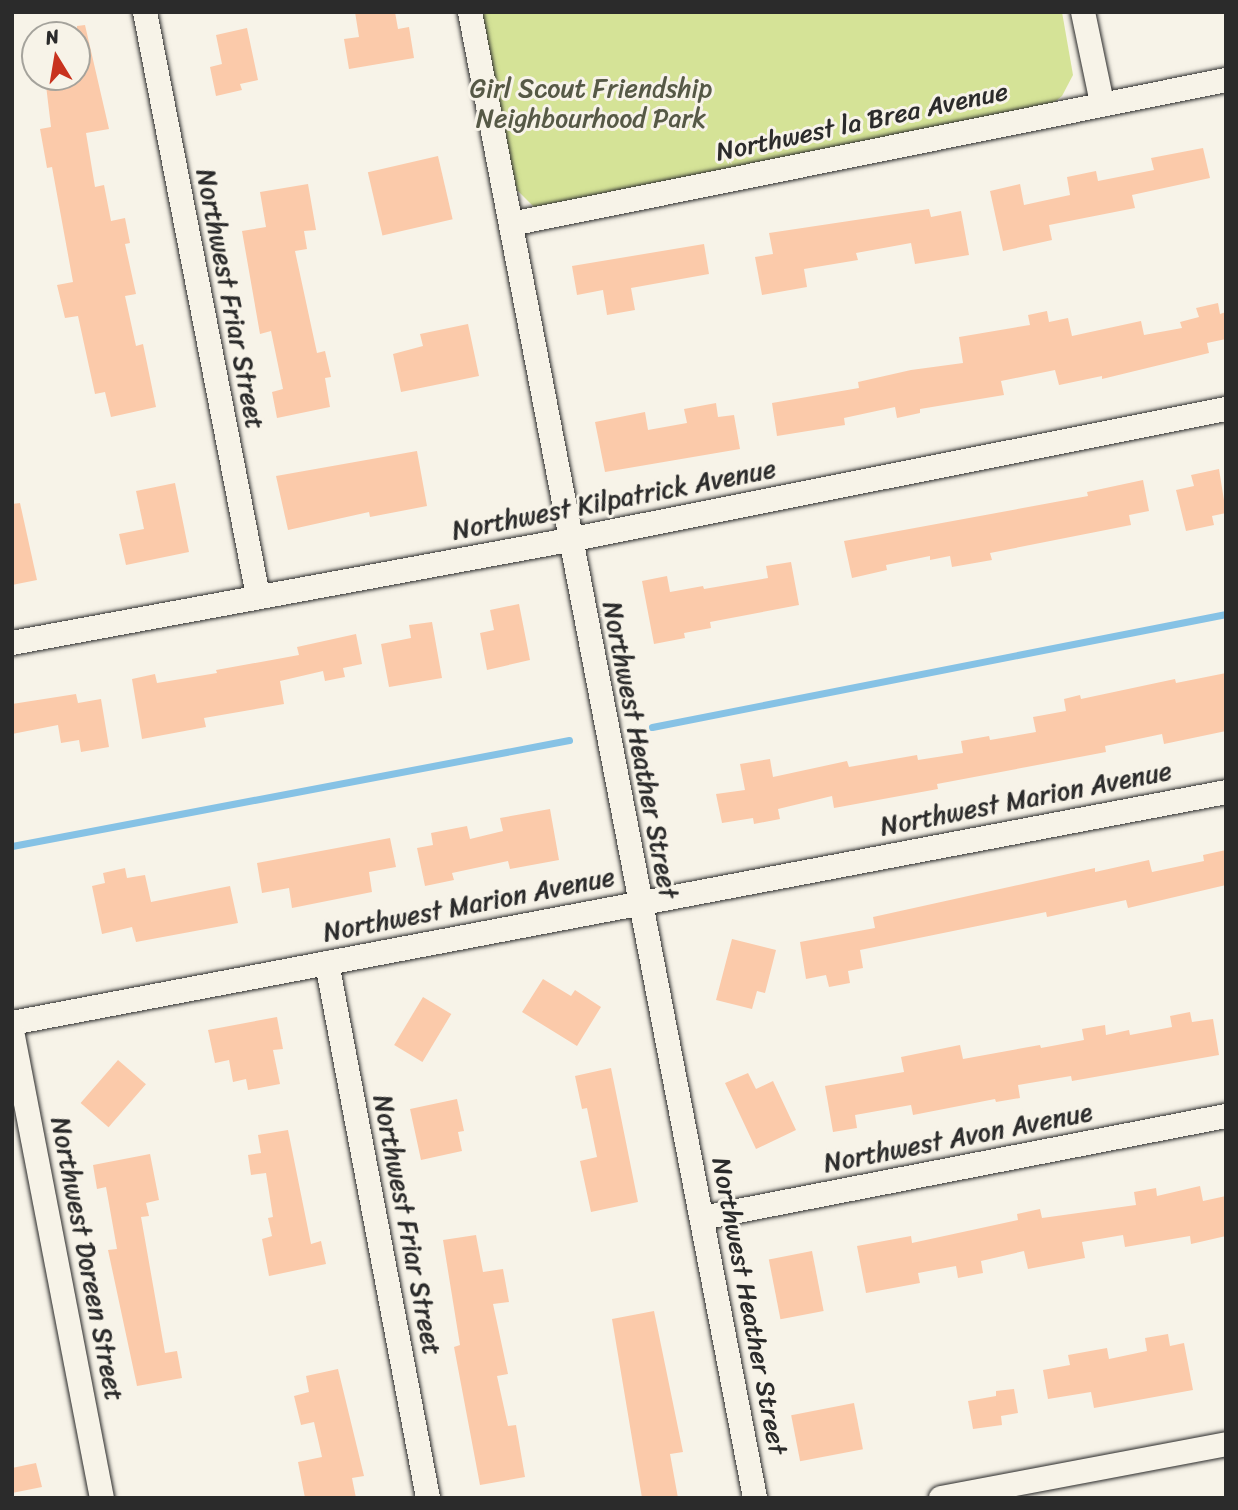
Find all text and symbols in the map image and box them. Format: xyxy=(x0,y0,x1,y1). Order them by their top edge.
text: N xyxy=(43,19,62,54)
north arrow xyxy=(21,21,91,91)
park label: Girl Scout Friendship Neighbourhood Park xyxy=(470,73,712,134)
street label: Northwest la Brea Avenue xyxy=(713,76,1011,168)
street label: Northwest Friar Street xyxy=(189,166,271,432)
street label: Northwest Kilpatrick Avenue xyxy=(449,453,779,547)
street label: Northwest Heather Street xyxy=(596,598,684,902)
street label: Northwest Marion Avenue xyxy=(878,755,1174,843)
street label: Northwest Marion Avenue xyxy=(321,861,617,949)
street label: Northwest Friar Street xyxy=(366,1092,448,1358)
street label: Northwest Avon Avenue xyxy=(821,1097,1095,1179)
street label: Northwest Doreen Street xyxy=(44,1114,130,1404)
street label: Northwest Heather Street xyxy=(705,1154,793,1458)

